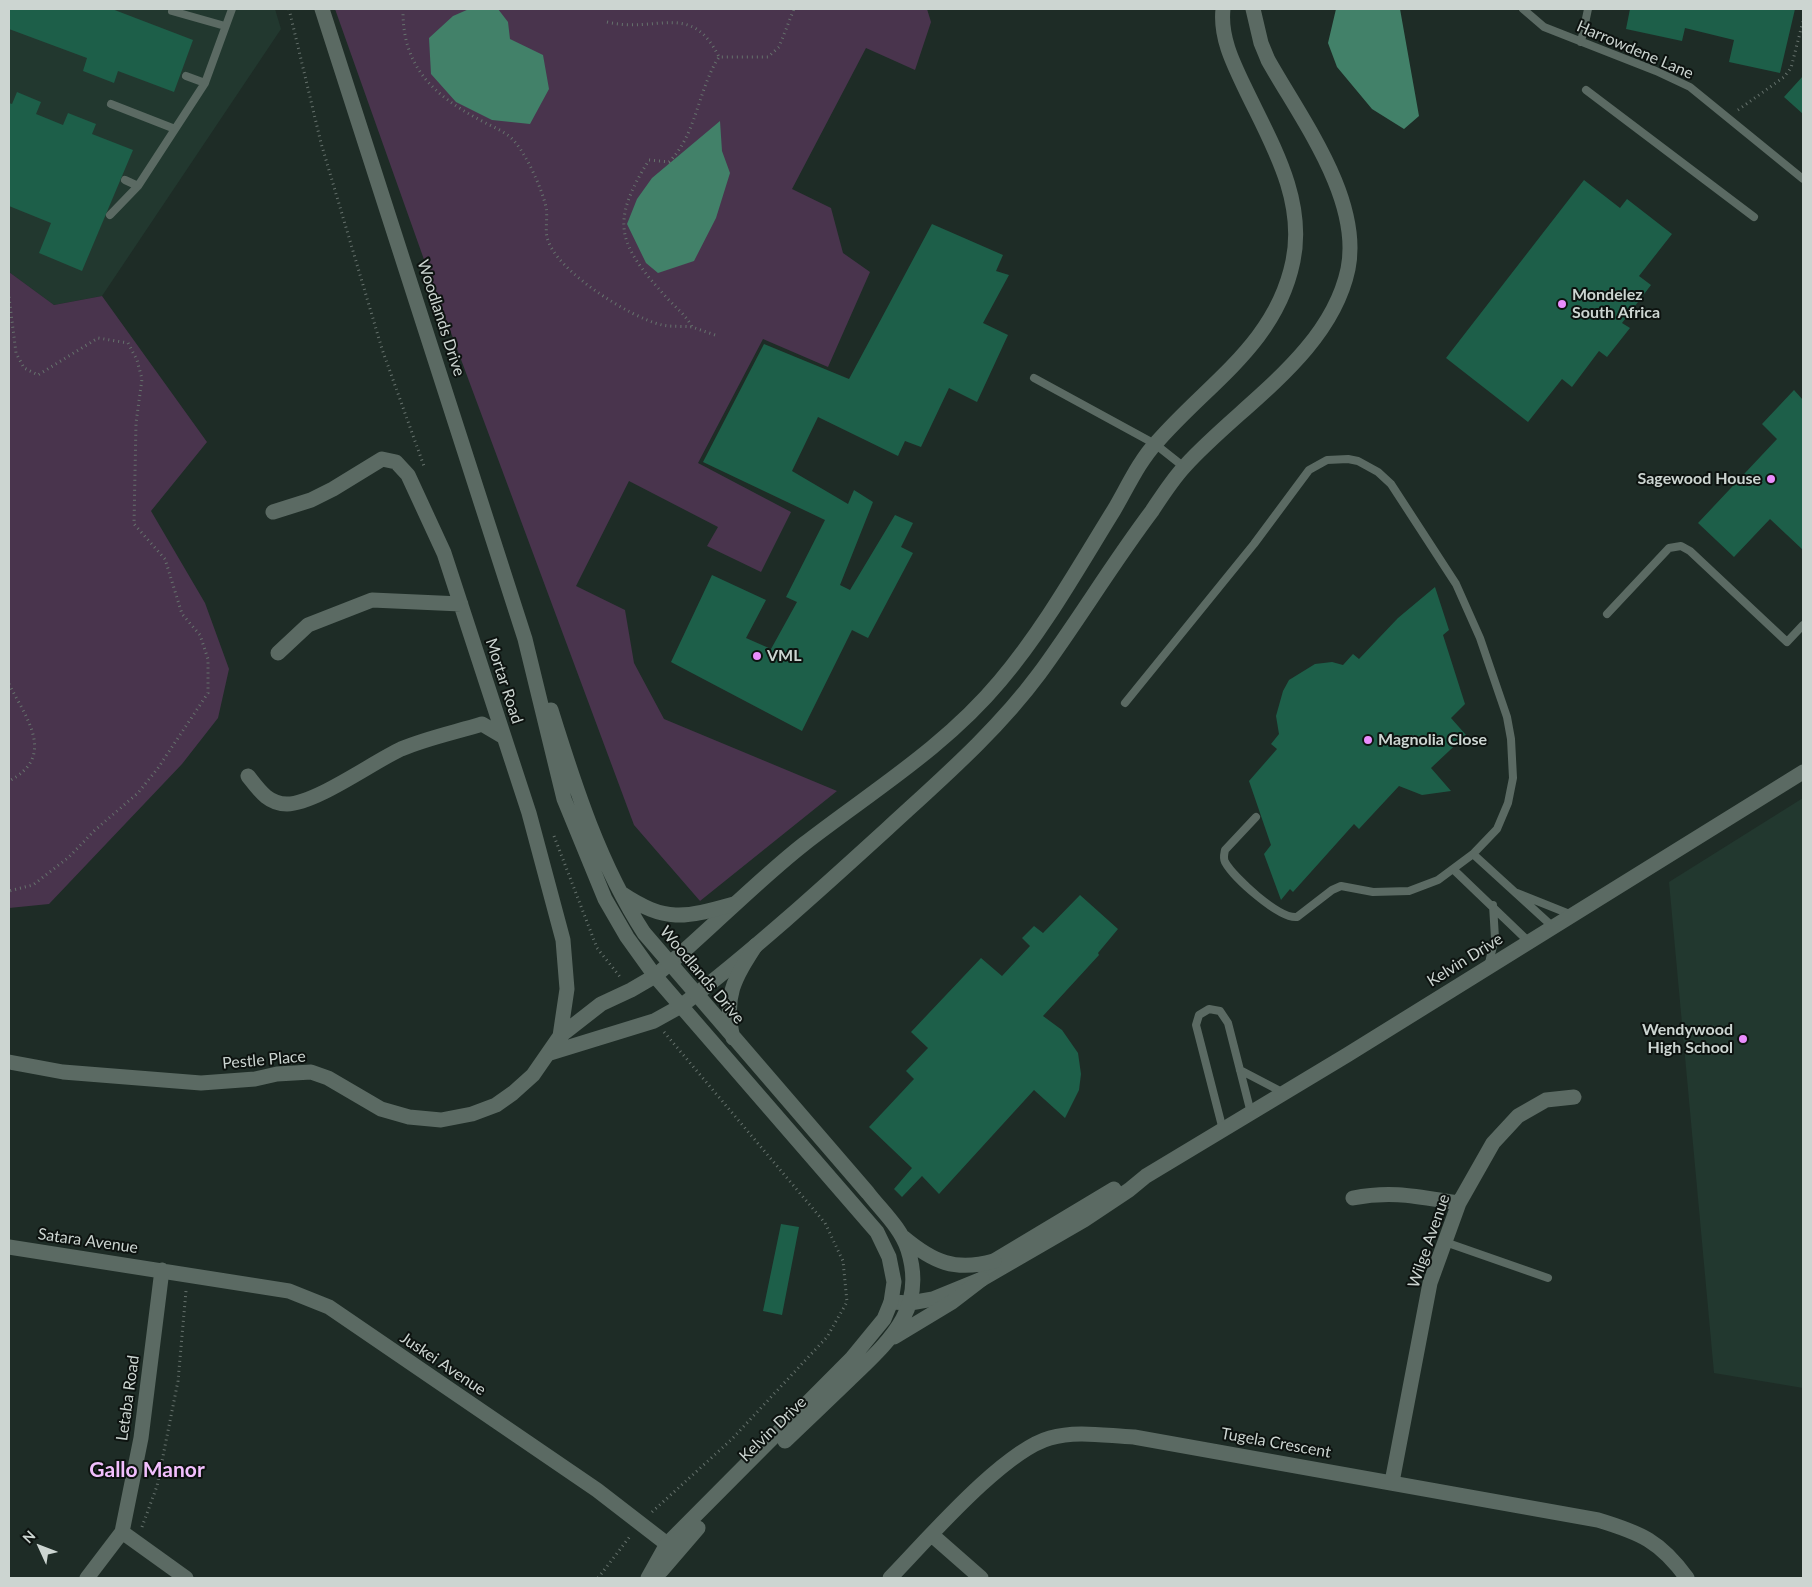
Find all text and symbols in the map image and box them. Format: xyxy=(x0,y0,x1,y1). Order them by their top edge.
street label: Harrowdene Lane xyxy=(1574,17,1696,83)
street label: Woodlands Drive xyxy=(413,257,469,379)
place label: Mondelez South Africa xyxy=(1572,285,1660,323)
marker: Mondelez South Africa xyxy=(1556,298,1568,310)
place label: Sagewood House xyxy=(1638,469,1761,489)
marker: Sagewood House xyxy=(1765,473,1777,485)
street label: Mortar Road xyxy=(481,636,527,726)
place label: VML xyxy=(767,646,802,666)
marker: VML xyxy=(751,650,763,662)
place label: Magnolia Close xyxy=(1378,730,1487,750)
marker: Magnolia Close xyxy=(1362,734,1374,746)
street label: Woodlands Drive xyxy=(656,922,748,1028)
street label: Kelvin Drive xyxy=(1424,929,1506,991)
place label: Wendywood High School xyxy=(1642,1020,1733,1058)
marker: Wendywood High School xyxy=(1737,1033,1749,1045)
street label: Pestle Place xyxy=(221,1047,307,1073)
street label: Wilge Avenue xyxy=(1404,1192,1454,1290)
street label: Satara Avenue xyxy=(37,1224,139,1258)
street label: Juskei Avenue xyxy=(396,1328,490,1400)
street label: Letaba Road xyxy=(112,1354,144,1442)
street label: Kelvin Drive xyxy=(736,1392,810,1466)
street label: Tugela Crescent xyxy=(1220,1424,1332,1462)
district label: Gallo Manor xyxy=(89,1457,205,1483)
north arrow xyxy=(15,1522,65,1572)
text: N xyxy=(19,1527,39,1546)

